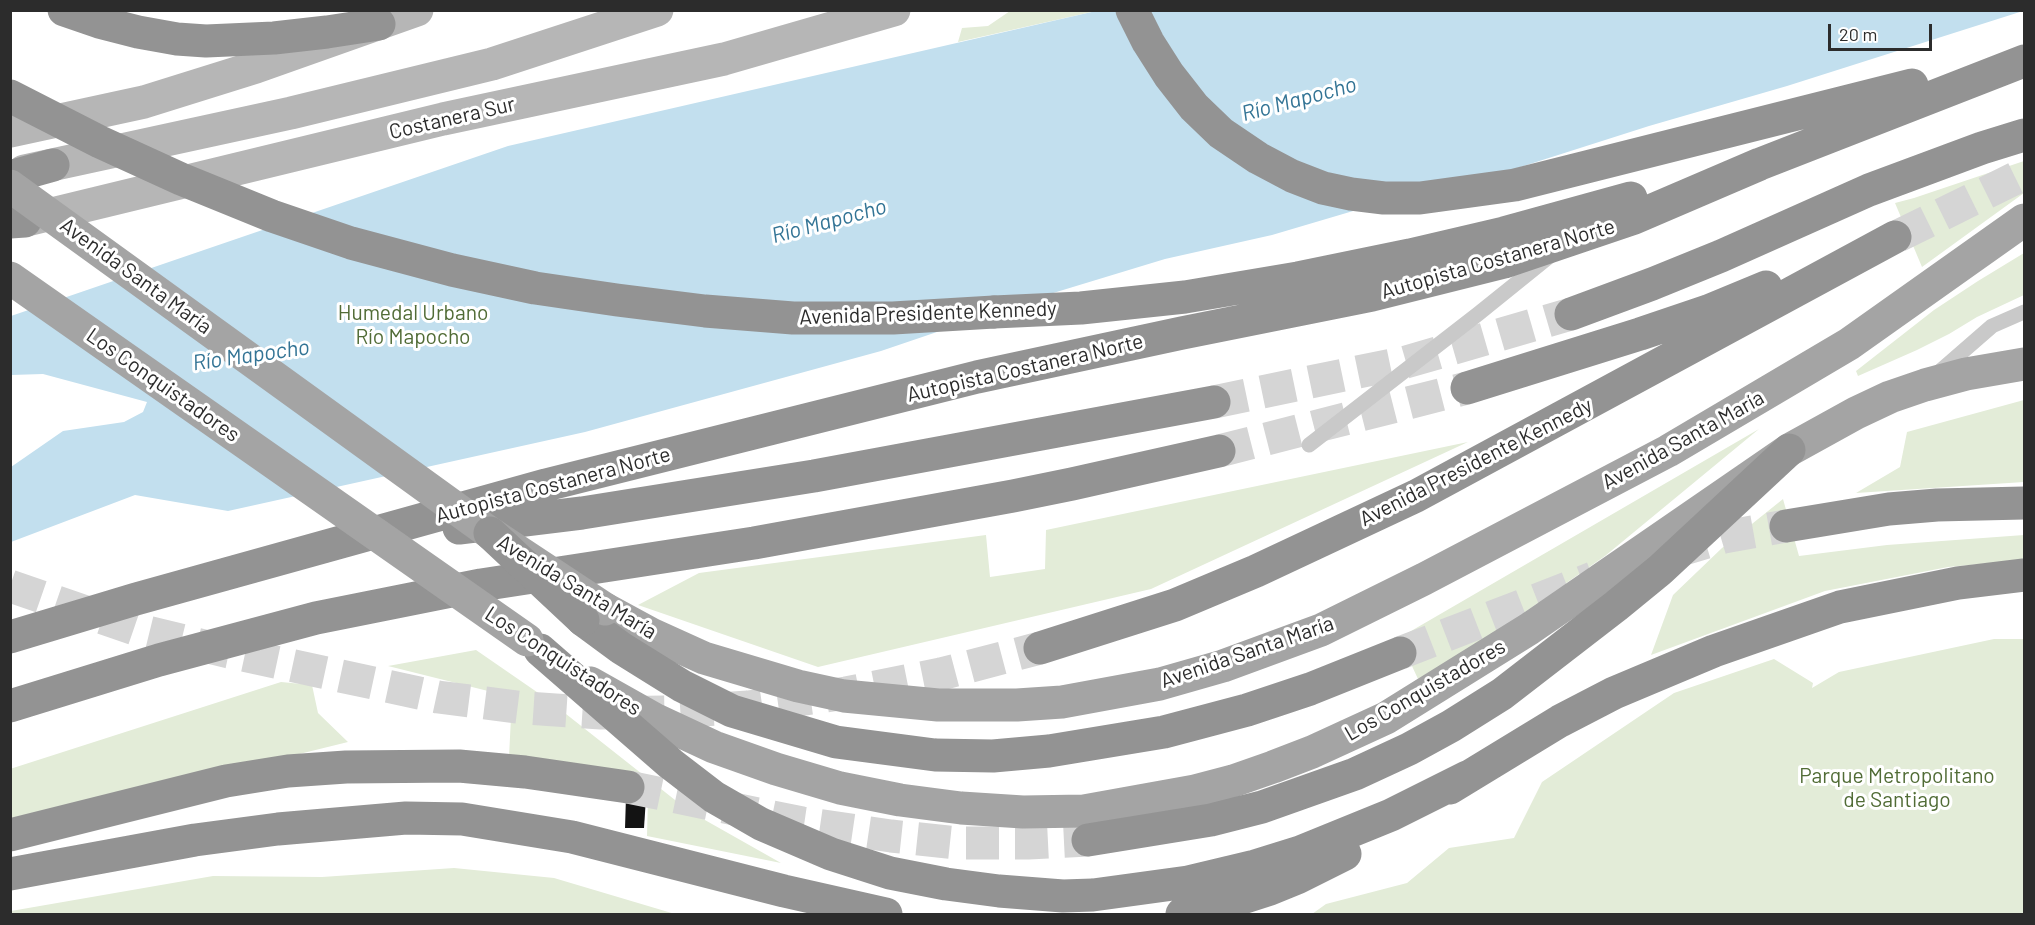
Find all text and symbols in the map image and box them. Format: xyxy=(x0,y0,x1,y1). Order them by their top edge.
scale bar xyxy=(1831,12,1934,50)
text: 20 m xyxy=(1839,23,1877,45)
water label: Río Mapocho xyxy=(1239,71,1359,127)
street label: Costanera Sur xyxy=(386,91,518,145)
water label: Río Mapocho xyxy=(769,193,889,249)
street label: Avenida Santa María xyxy=(55,212,217,340)
street label: Autopista Costanera Norte xyxy=(1378,214,1618,304)
street label: Avenida Presidente Kennedy xyxy=(799,296,1057,330)
park label: Humedal Urbano Río Mapocho xyxy=(338,300,488,350)
street label: Los Conquistadores xyxy=(81,323,245,447)
street label: Autopista Costanera Norte xyxy=(904,329,1146,407)
water label: Río Mapocho xyxy=(191,334,311,376)
street label: Avenida Santa María xyxy=(1598,385,1768,495)
street label: Avenida Presidente Kennedy xyxy=(1355,392,1597,532)
street label: Autopista Costanera Norte xyxy=(433,442,673,528)
street label: Avenida Santa María xyxy=(493,529,661,645)
street label: Los Conquistadores xyxy=(480,601,646,721)
street label: Avenida Santa María xyxy=(1157,611,1337,693)
street label: Los Conquistadores xyxy=(1340,634,1510,746)
park label: Parque Metropolitano de Santiago xyxy=(1799,763,1995,813)

